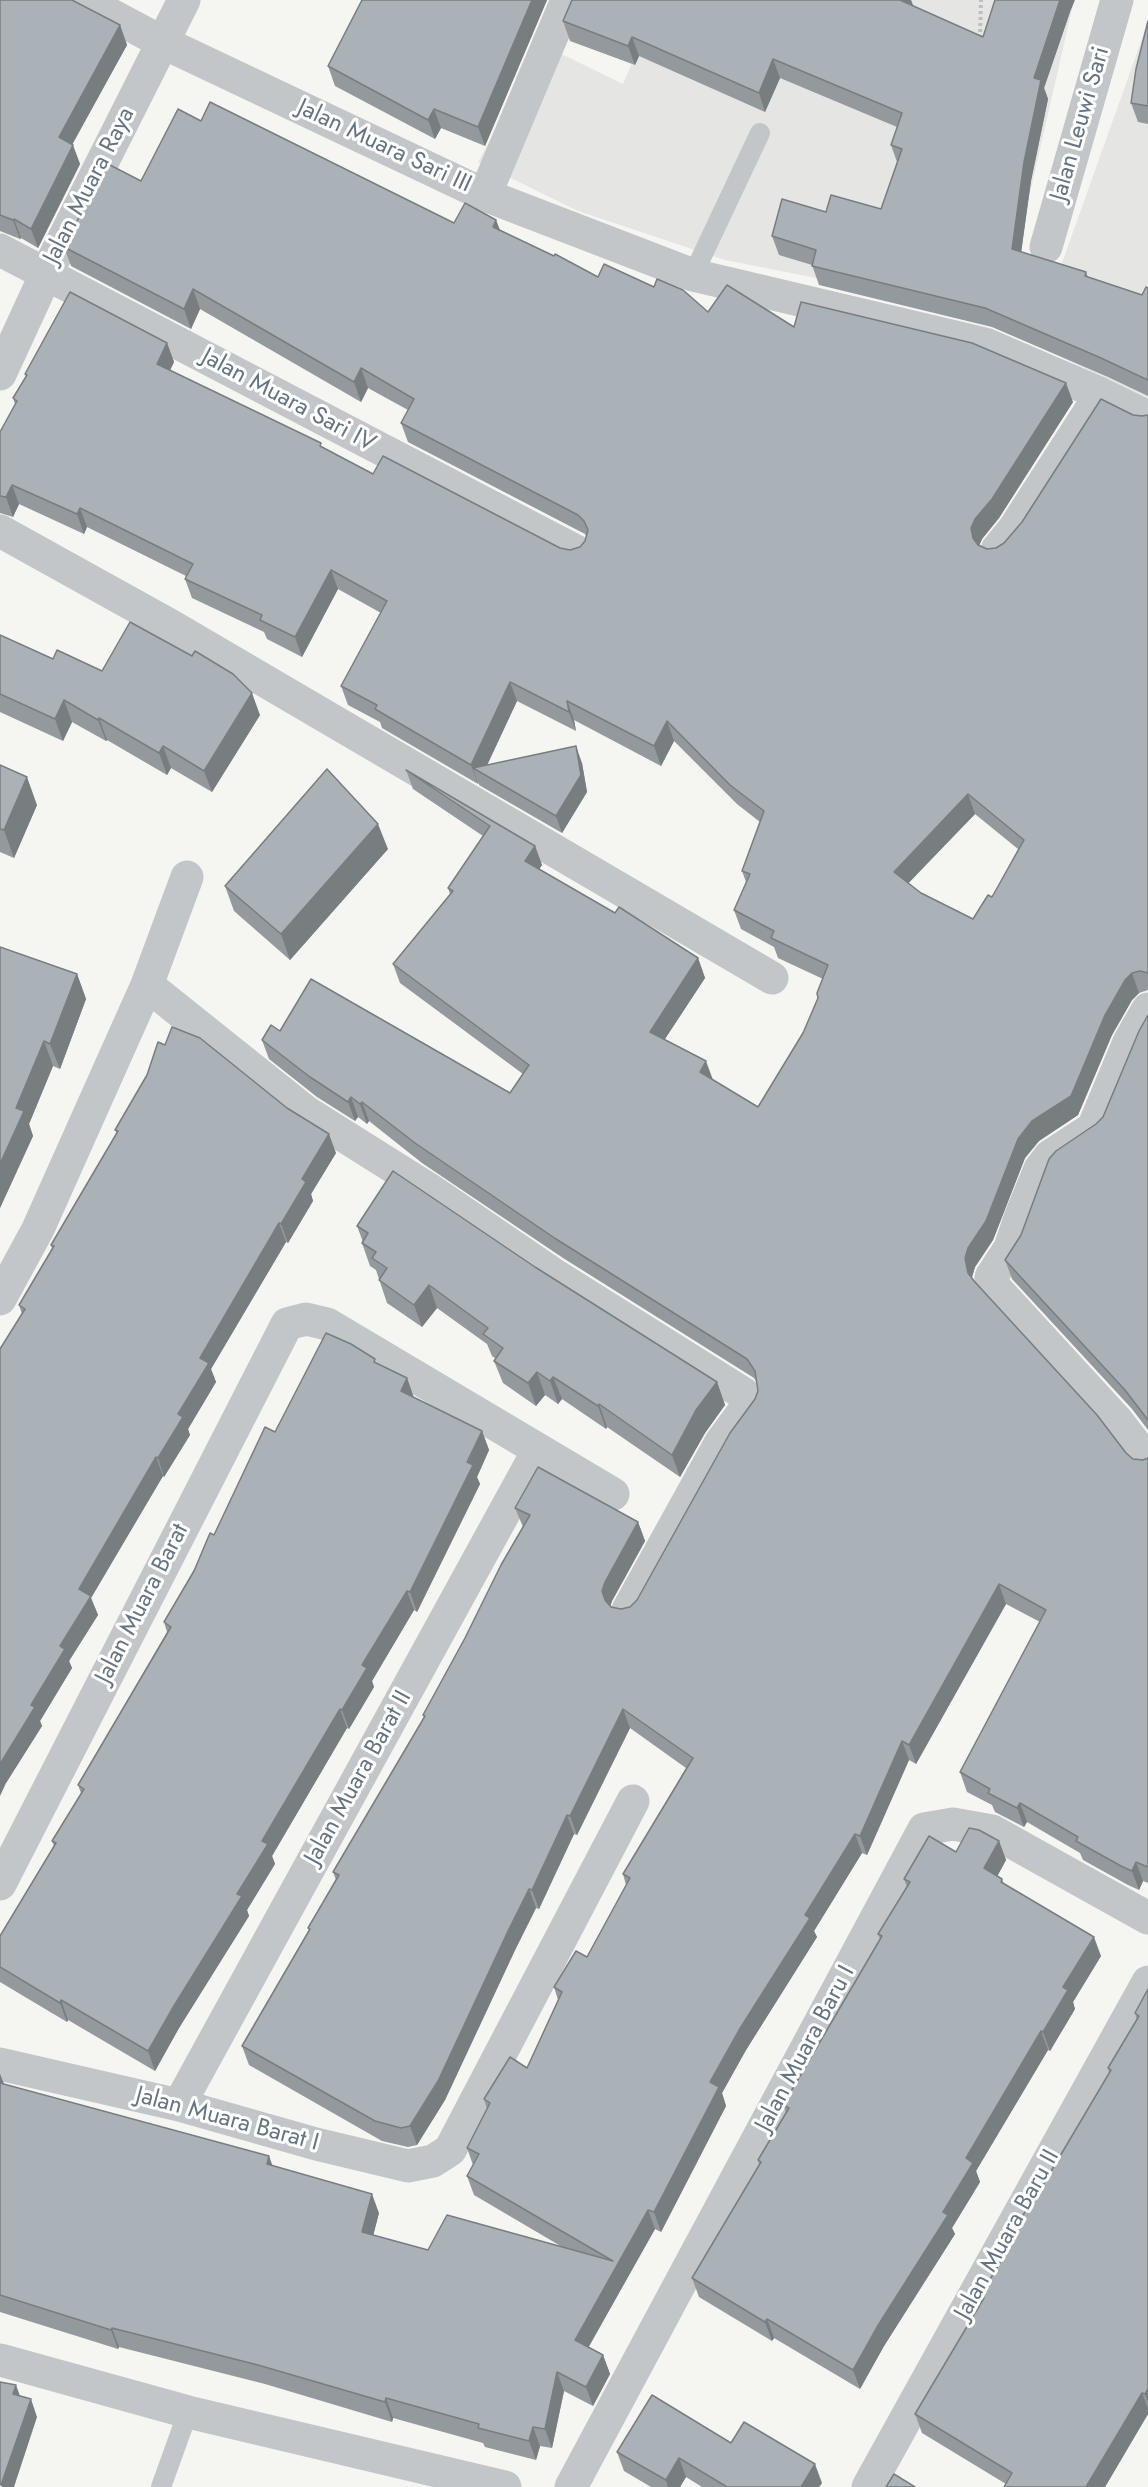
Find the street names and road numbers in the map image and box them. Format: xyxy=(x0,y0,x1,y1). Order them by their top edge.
street label: Jalan Leuwi Sari xyxy=(1045,44,1117,204)
street label: Jalan Muara Sari III xyxy=(292,94,476,200)
street label: Jalan Muara Raya xyxy=(38,103,142,269)
street label: Jalan Muara Sari IV xyxy=(196,343,380,459)
street label: Jalan Muara Barat xyxy=(90,1519,196,1689)
street label: Jalan Muara Barat II xyxy=(299,1686,419,1870)
street label: Jalan Muara Baru I xyxy=(750,1961,862,2137)
street label: Jalan Muara Barat I xyxy=(132,2082,322,2158)
street label: Jalan Muara Baru II xyxy=(949,2145,1067,2325)

